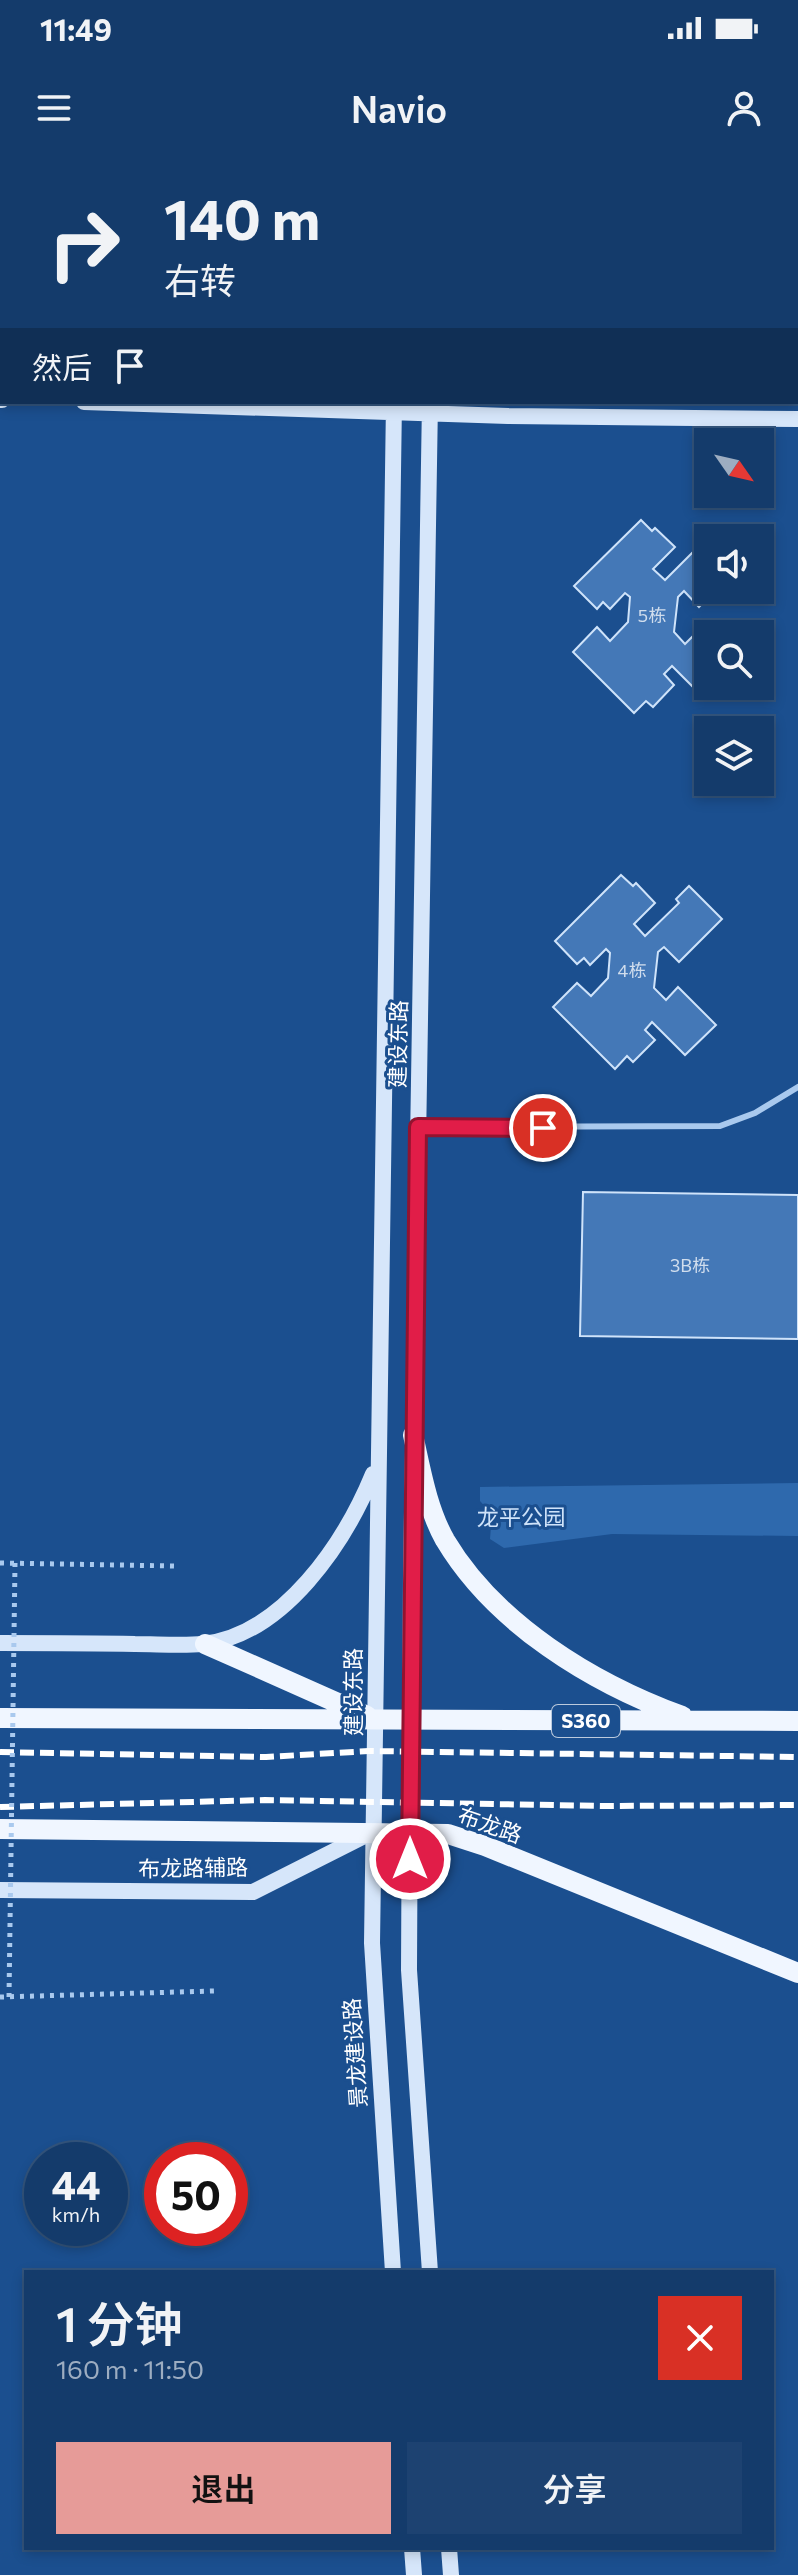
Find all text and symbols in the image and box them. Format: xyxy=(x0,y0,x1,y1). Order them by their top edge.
text: 11:49 xyxy=(40,10,112,47)
icon: menu xyxy=(32,86,76,130)
text: Navio xyxy=(351,86,447,130)
icon: person xyxy=(722,86,766,130)
text: 140 m xyxy=(164,183,320,252)
icon: right xyxy=(32,192,136,296)
text: 右转 xyxy=(164,257,236,301)
icon: arrive xyxy=(108,344,152,388)
text: 然后 xyxy=(32,348,92,385)
north arrow xyxy=(694,428,774,508)
map controls xyxy=(694,428,774,796)
button: sound xyxy=(694,524,774,604)
house number: 5栋 xyxy=(638,604,666,626)
button: search xyxy=(694,620,774,700)
button: layers xyxy=(694,716,774,796)
house number: 4栋 xyxy=(618,959,646,981)
street label: 建设东路 xyxy=(383,1000,412,1088)
pin xyxy=(509,1094,577,1162)
icon: arrive xyxy=(521,1106,565,1150)
house number: 3B栋 xyxy=(670,1254,710,1276)
park label: 龙平公园 xyxy=(477,1503,565,1530)
street label: 建设东路 xyxy=(339,1648,366,1736)
road number: S360 xyxy=(552,1705,620,1737)
street label: 布龙路 xyxy=(455,1801,526,1848)
position arrow xyxy=(368,1817,452,1901)
street label: 布龙路辅路 xyxy=(138,1853,248,1882)
street label: 景龙建设路 xyxy=(337,1997,372,2109)
speed limit sign: 50 xyxy=(144,2142,248,2246)
text: 44 xyxy=(51,2159,101,2208)
text: km/h xyxy=(52,2202,100,2226)
text: 1 分钟 xyxy=(56,2293,183,2352)
button: close xyxy=(658,2296,742,2380)
text: 160 m · 11:50 xyxy=(56,2353,204,2384)
button: 退出 xyxy=(56,2442,391,2534)
button: 分享 xyxy=(407,2442,742,2534)

